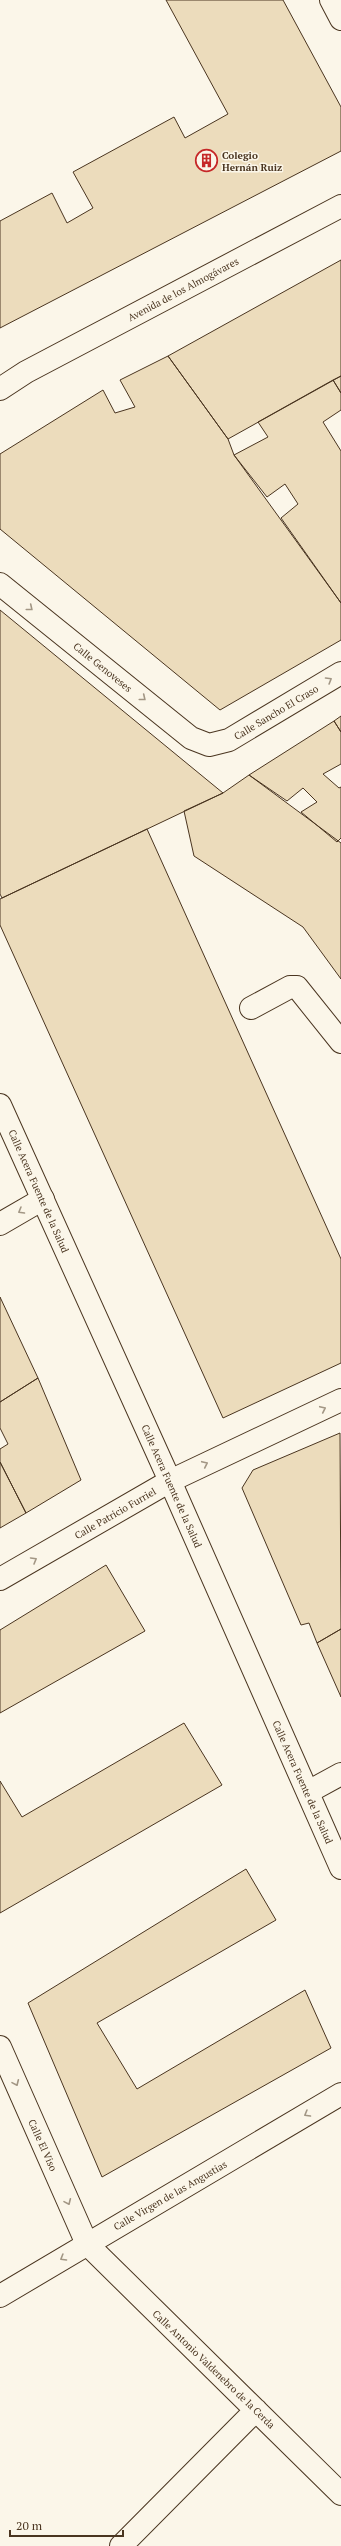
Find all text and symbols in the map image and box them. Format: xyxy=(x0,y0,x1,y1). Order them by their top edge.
building icon: Colegio Hernán Ruiz xyxy=(194,148,220,174)
place label: Colegio Hernán Ruiz xyxy=(222,149,282,174)
street label: Avenida de los Almogávares xyxy=(126,255,241,324)
one-way arrow xyxy=(26,603,33,610)
street label: Calle Genoveses xyxy=(71,640,135,695)
one-way arrow xyxy=(325,677,332,685)
street label: Calle Sancho El Craso xyxy=(232,682,321,743)
one-way arrow xyxy=(138,694,145,701)
street label: Calle Acera Fuente de la Salud xyxy=(5,1128,72,1255)
one-way arrow xyxy=(18,1207,25,1214)
one-way arrow xyxy=(319,1406,326,1414)
street label: Calle Acera Fuente de la Salud xyxy=(138,1423,205,1550)
one-way arrow xyxy=(201,1461,209,1469)
street label: Calle Patricio Furriel xyxy=(72,1485,158,1542)
one-way arrow xyxy=(30,1557,37,1564)
street label: Calle Acera Fuente de la Salud xyxy=(269,1719,336,1846)
one-way arrow xyxy=(11,2078,19,2086)
one-way arrow xyxy=(304,2110,311,2117)
street label: Calle El Viso xyxy=(25,2117,60,2174)
street label: Calle Virgen de las Angustias xyxy=(111,2158,229,2233)
one-way arrow xyxy=(63,2197,71,2205)
one-way arrow xyxy=(60,2254,67,2261)
street label: Calle Antonio Valdenebro de la Cerda xyxy=(150,2307,278,2432)
scale bar xyxy=(10,2512,123,2538)
text: 20 m xyxy=(16,2518,43,2533)

